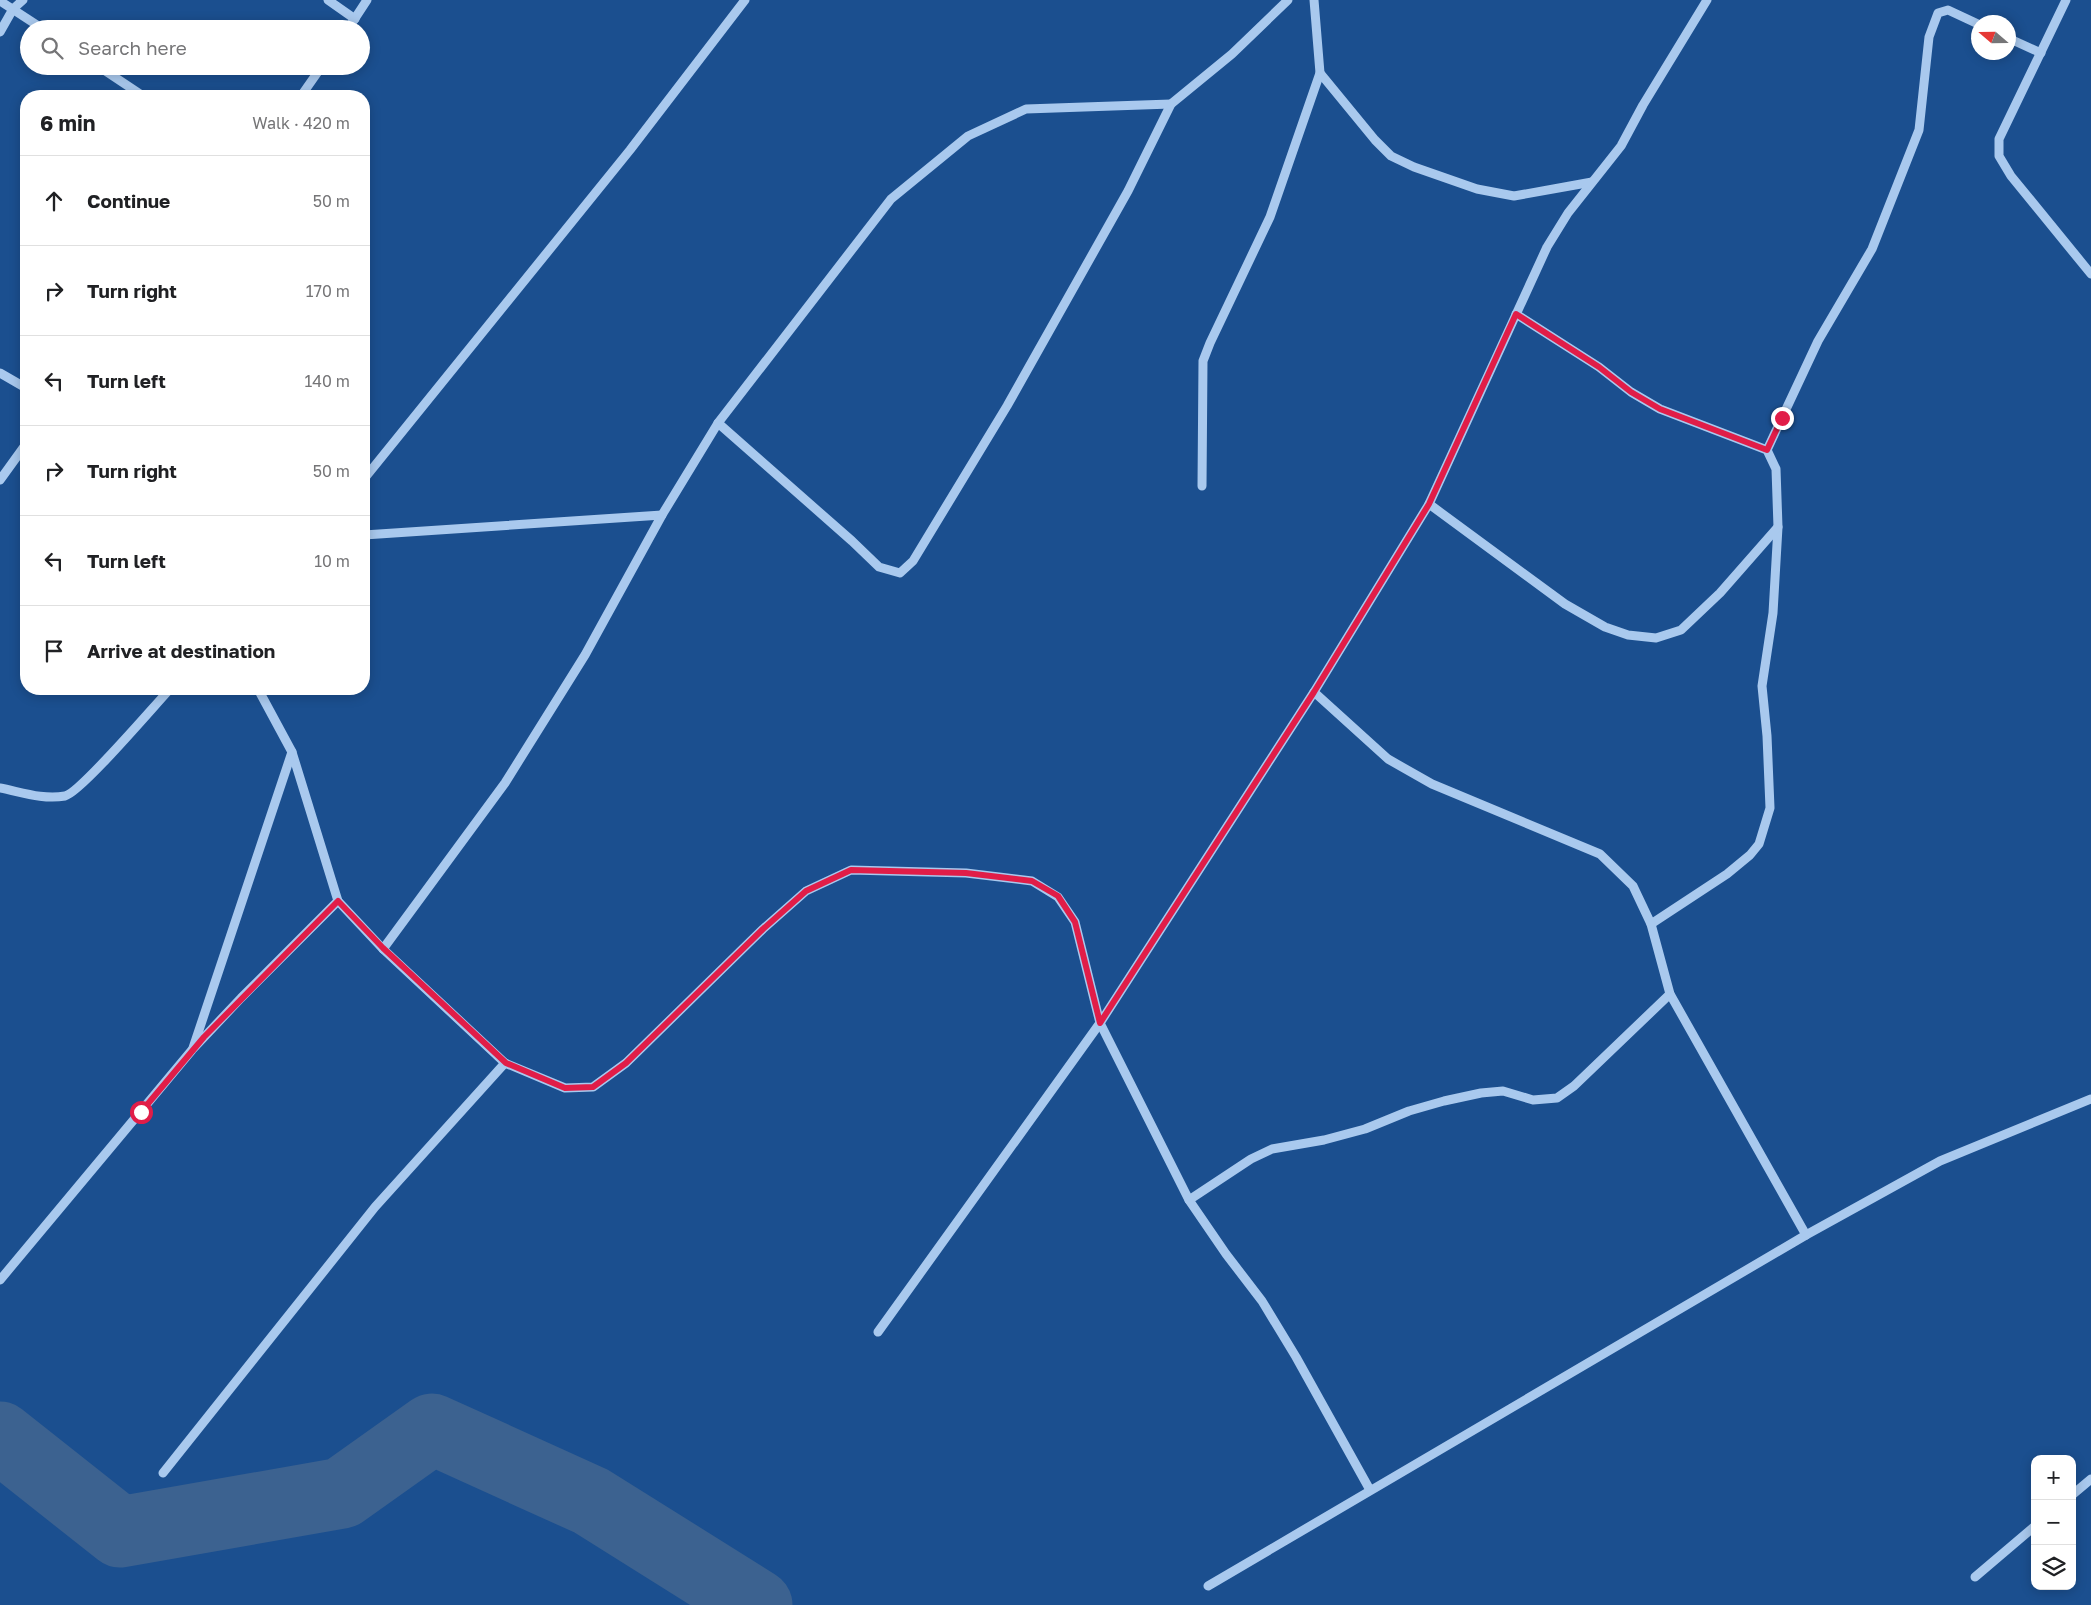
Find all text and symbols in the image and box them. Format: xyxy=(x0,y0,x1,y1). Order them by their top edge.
north arrow xyxy=(1971,15,2016,60)
search box xyxy=(20,20,370,75)
icon: search xyxy=(38,34,66,62)
text: Search here xyxy=(78,36,187,59)
text: 6 min xyxy=(40,110,95,136)
text: Walk · 420 m xyxy=(252,113,350,133)
icon: ahead xyxy=(40,187,68,215)
text: Continue xyxy=(87,189,170,212)
text: 50 m xyxy=(313,191,350,211)
icon: right xyxy=(40,277,68,305)
text: Turn right xyxy=(87,279,177,302)
text: 170 m xyxy=(306,281,350,301)
icon: left xyxy=(40,367,68,395)
text: Turn left xyxy=(87,369,166,392)
text: 140 m xyxy=(304,371,350,391)
route end xyxy=(1771,407,1794,430)
icon: right xyxy=(40,457,68,485)
text: Turn right xyxy=(87,459,177,482)
text: 50 m xyxy=(313,461,350,481)
icon: left xyxy=(40,547,68,575)
text: Turn left xyxy=(87,549,166,572)
text: 10 m xyxy=(314,551,350,571)
icon: arrive xyxy=(40,637,68,665)
text: Arrive at destination xyxy=(87,639,275,662)
route start xyxy=(130,1101,153,1124)
map controls xyxy=(2031,1455,2076,1590)
button: + xyxy=(2031,1455,2076,1500)
button: − xyxy=(2031,1500,2076,1545)
button: layers xyxy=(2031,1545,2076,1590)

